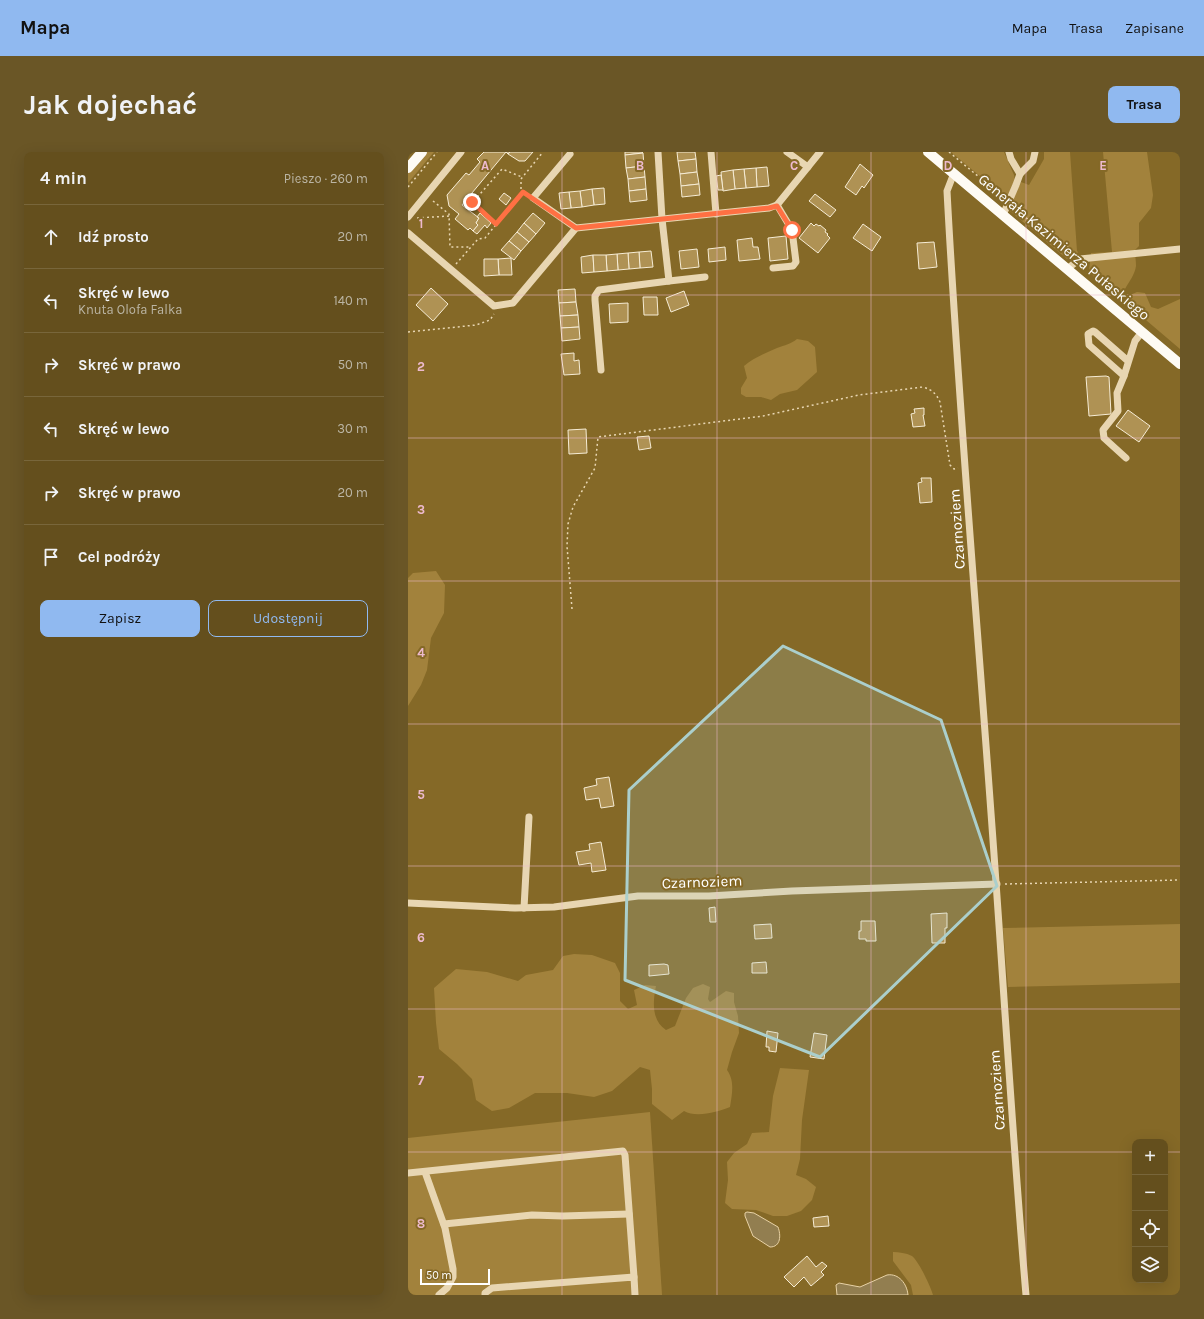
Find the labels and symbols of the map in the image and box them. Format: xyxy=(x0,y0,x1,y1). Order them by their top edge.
text: A xyxy=(481,158,489,173)
text: B xyxy=(636,158,644,173)
text: C xyxy=(790,158,798,173)
text: D xyxy=(944,158,953,173)
text: E xyxy=(1099,158,1107,173)
street label: Generała Kazimierza Pułaskiego xyxy=(975,170,1153,324)
route end xyxy=(463,193,481,211)
text: 1 xyxy=(419,216,423,231)
route start xyxy=(783,221,801,239)
text: 2 xyxy=(417,359,425,374)
street label: Czarnoziem xyxy=(945,488,969,570)
text: 3 xyxy=(417,502,425,517)
text: 4 xyxy=(417,645,425,660)
text: 5 xyxy=(417,787,425,802)
street label: Czarnoziem xyxy=(661,872,743,892)
text: 6 xyxy=(417,930,425,945)
street label: Czarnoziem xyxy=(985,1049,1009,1131)
text: 7 xyxy=(418,1073,425,1088)
text: 8 xyxy=(417,1216,425,1231)
scale bar xyxy=(420,1267,490,1286)

